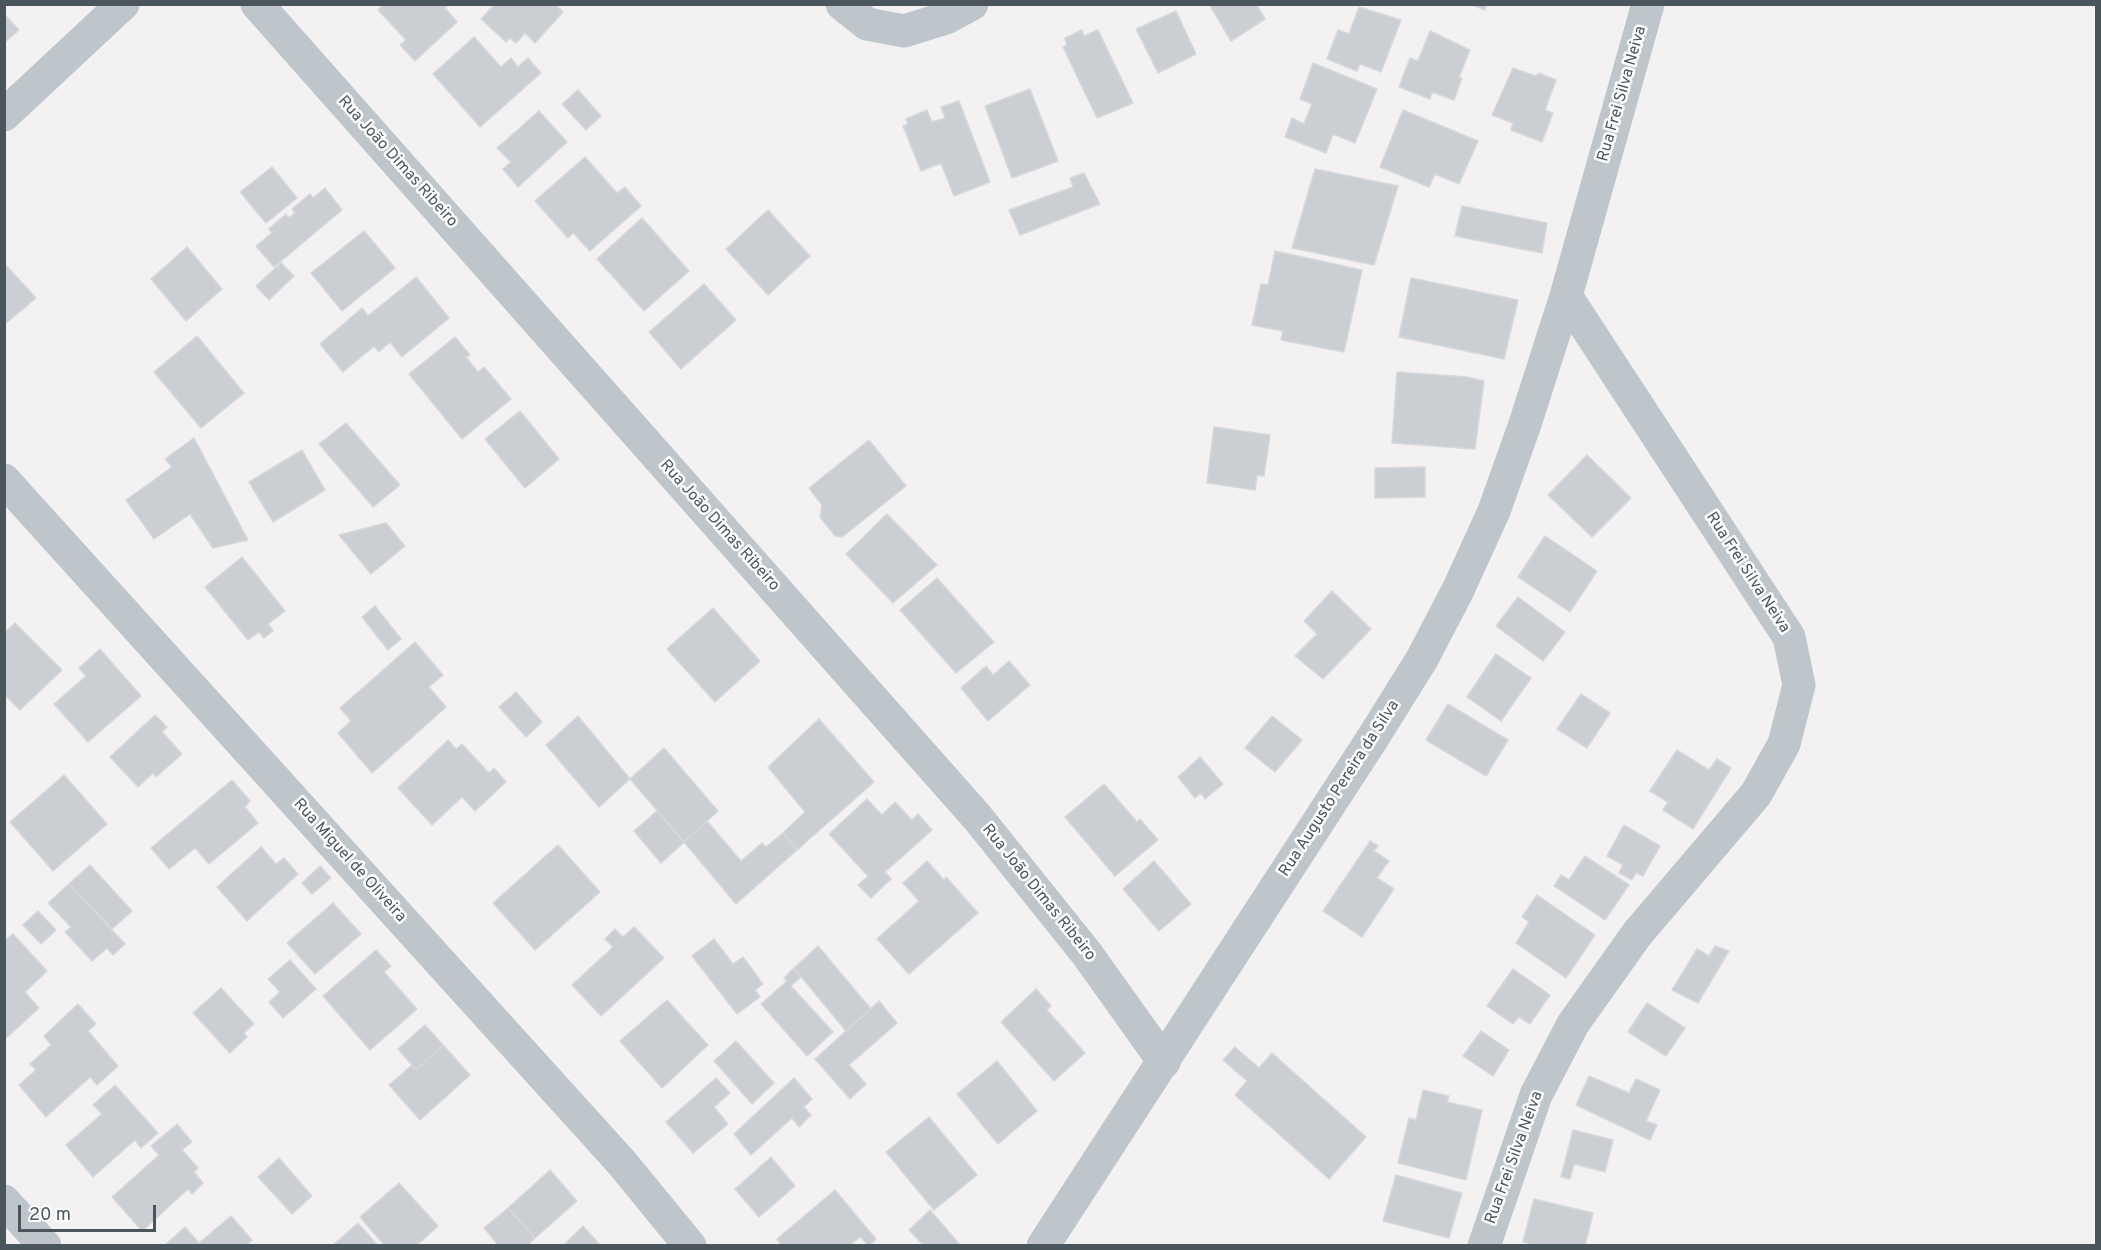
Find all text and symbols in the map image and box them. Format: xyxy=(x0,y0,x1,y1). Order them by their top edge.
street label: Rua Frei Silva Neiva xyxy=(1594,24,1652,164)
street label: Rua João Dimas Ribeiro xyxy=(333,92,461,232)
street label: Rua João Dimas Ribeiro xyxy=(655,456,783,596)
street label: Rua Frei Silva Neiva xyxy=(1701,509,1793,637)
street label: Rua Augusto Pereira da Silva xyxy=(1276,697,1404,881)
street label: Rua Miguel de Oliveira xyxy=(288,795,410,927)
street label: Rua João Dimas Ribeiro xyxy=(977,821,1099,965)
street label: Rua Frei Silva Neiva xyxy=(1482,1089,1548,1227)
scale bar xyxy=(21,1193,159,1231)
text: 20 m xyxy=(29,1204,71,1227)

